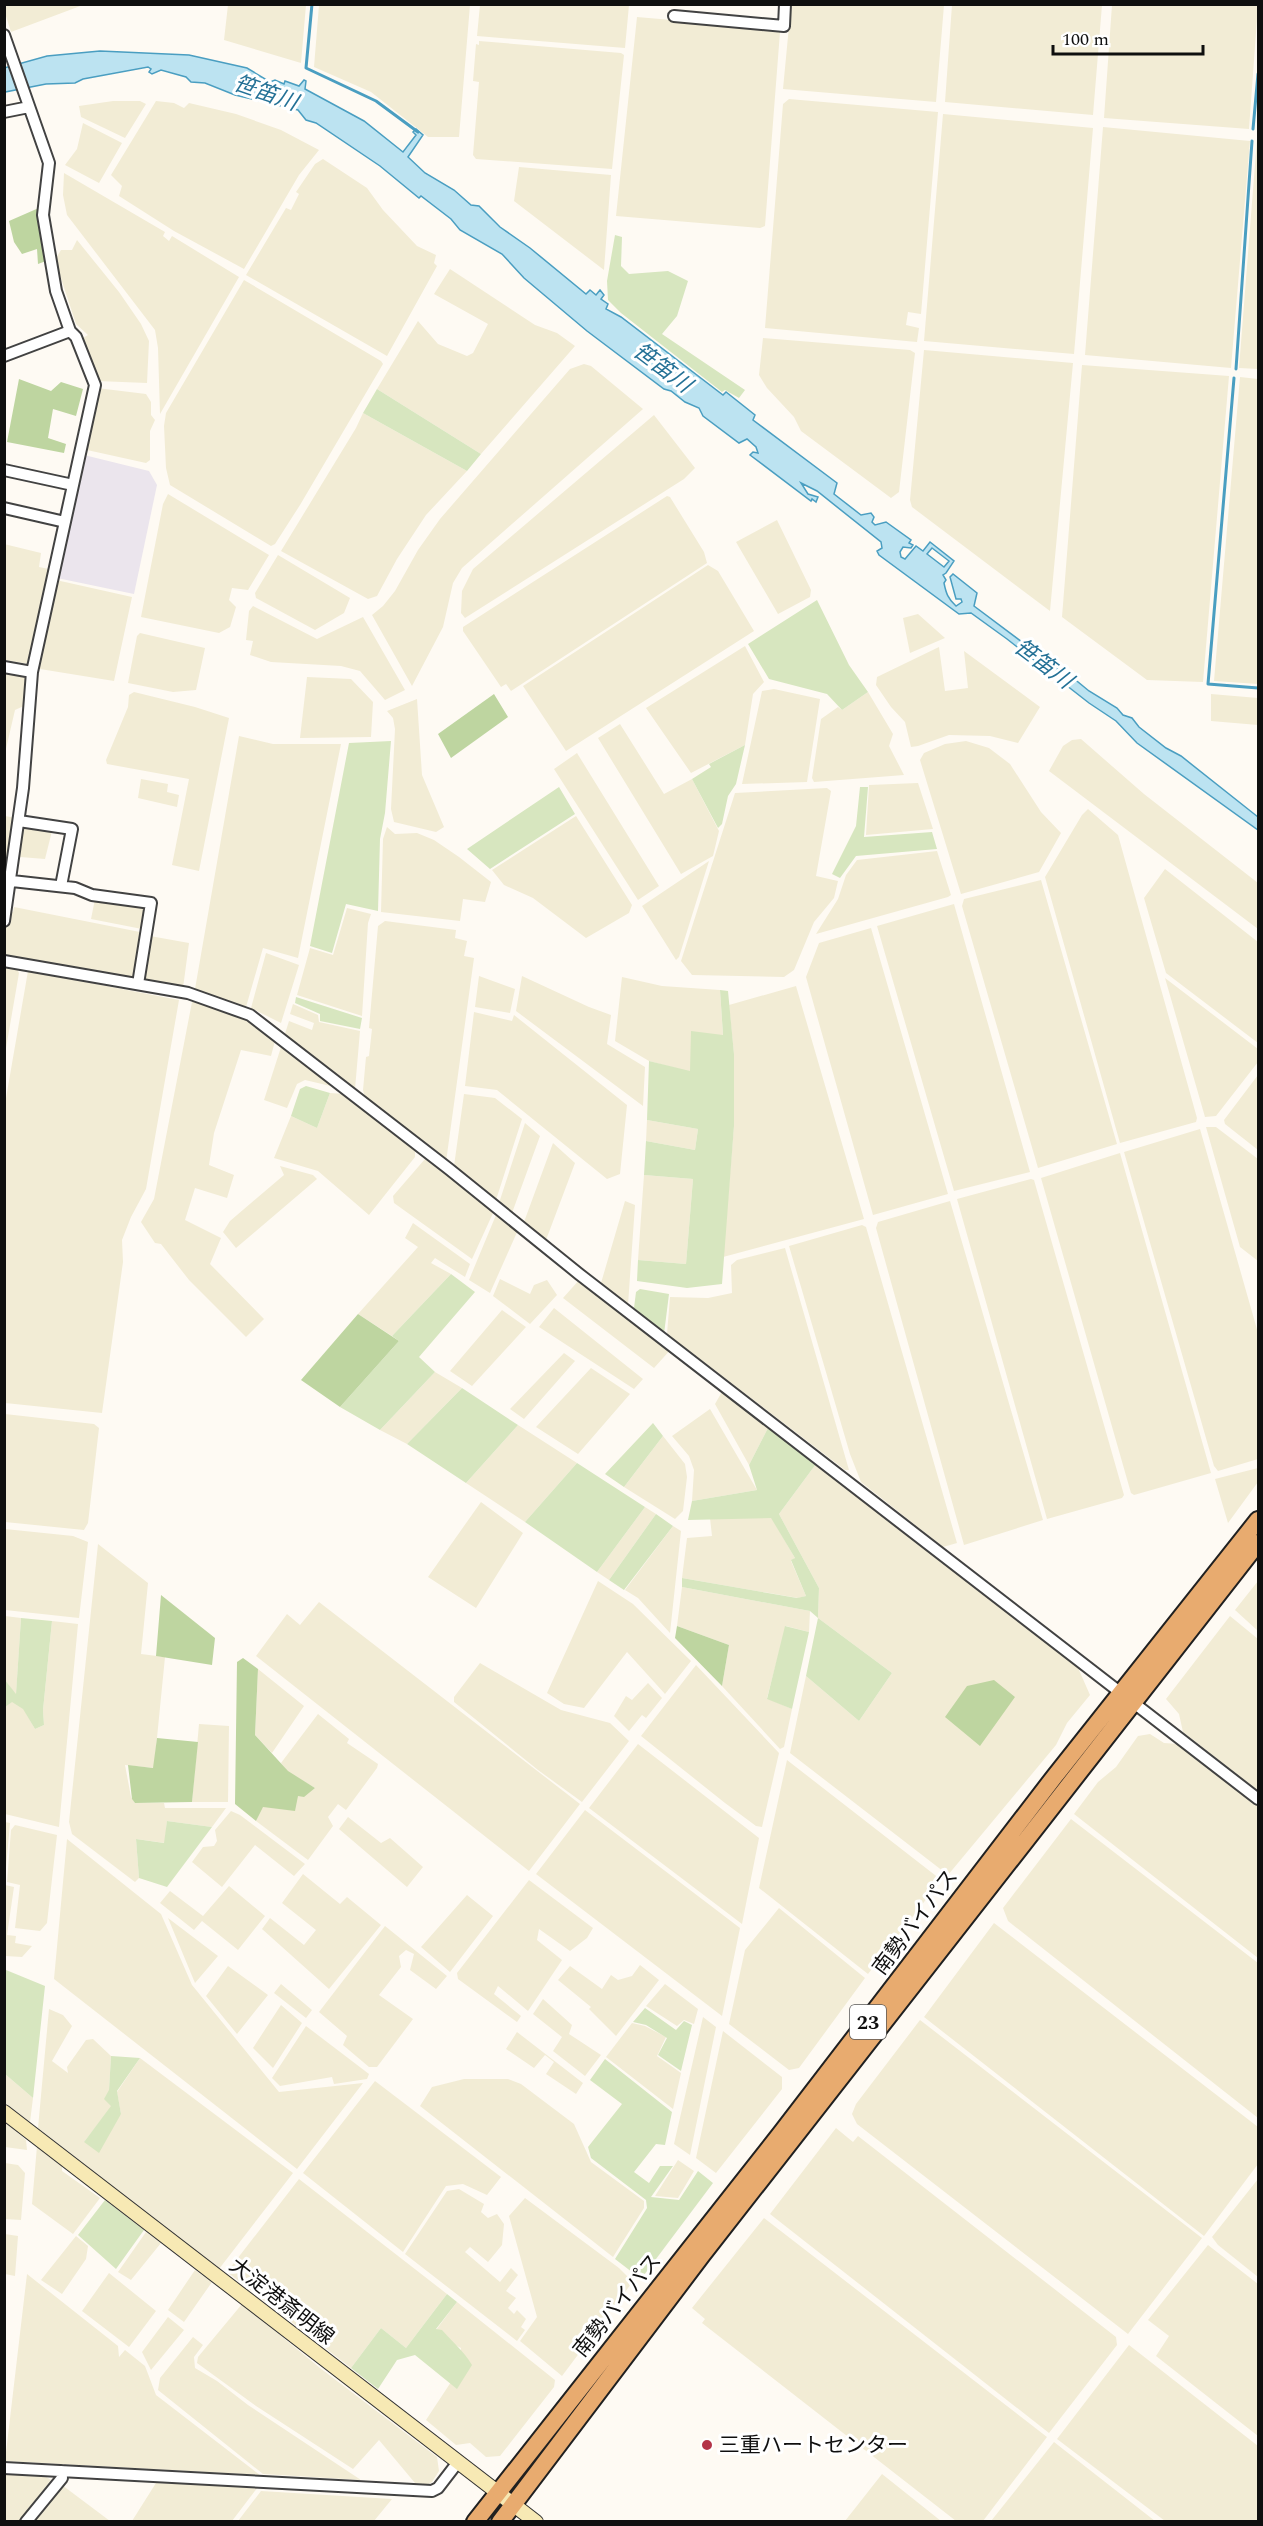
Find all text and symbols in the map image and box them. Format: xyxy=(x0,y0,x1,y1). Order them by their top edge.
scale bar xyxy=(1053,18,1203,56)
text: 100 m xyxy=(1062,26,1109,53)
water label: 笹笛川 xyxy=(229,67,304,120)
water label: 笹笛川 xyxy=(626,335,700,402)
water label: 笹笛川 xyxy=(1007,631,1081,698)
street label: 南勢バイパス xyxy=(865,1863,966,1982)
road number: 23 xyxy=(850,2005,886,2039)
street label: 南勢バイパス xyxy=(566,2247,670,2365)
street label: 大淀港斎明線 xyxy=(222,2250,341,2353)
place label: 三重ハートセンター xyxy=(719,2430,908,2462)
marker: 三重ハートセンター xyxy=(700,2438,714,2452)

